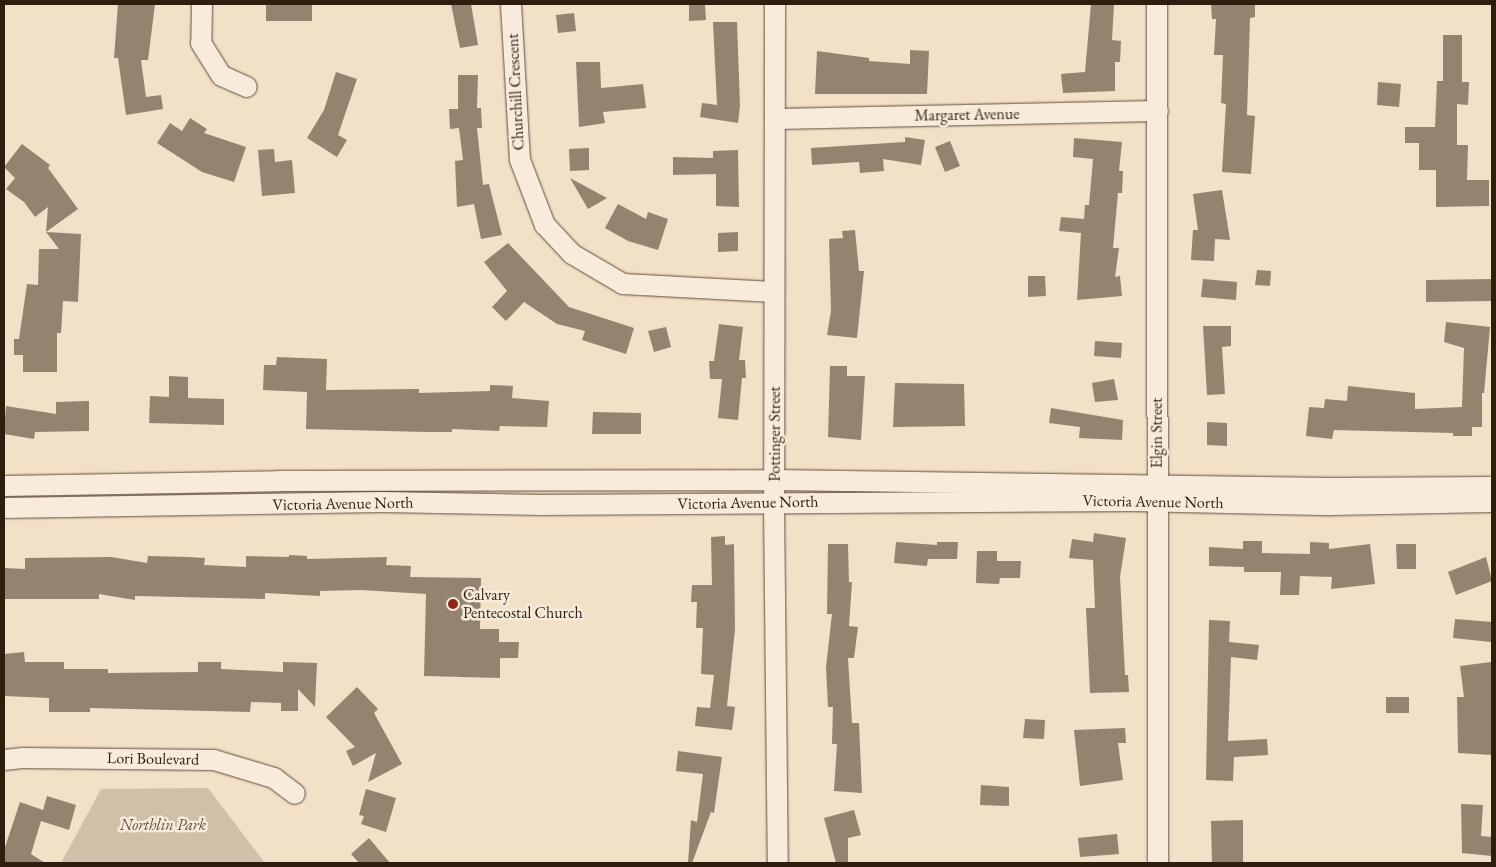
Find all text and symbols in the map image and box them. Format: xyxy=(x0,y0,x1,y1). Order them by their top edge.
street label: Churchill Crescent xyxy=(503,33,529,151)
street label: Margaret Avenue xyxy=(914,104,1020,126)
street label: Pottinger Street xyxy=(765,386,785,482)
street label: Elgin Street xyxy=(1147,398,1167,468)
street label: Victoria Avenue North xyxy=(1082,491,1224,513)
street label: Victoria Avenue North xyxy=(677,492,819,514)
street label: Victoria Avenue North xyxy=(272,493,414,515)
place label: Calvary Pentecostal Church xyxy=(463,585,583,623)
marker: Calvary Pentecostal Church xyxy=(447,598,459,610)
street label: Lori Boulevard xyxy=(107,749,199,769)
park label: Northlin Park xyxy=(120,815,206,835)

